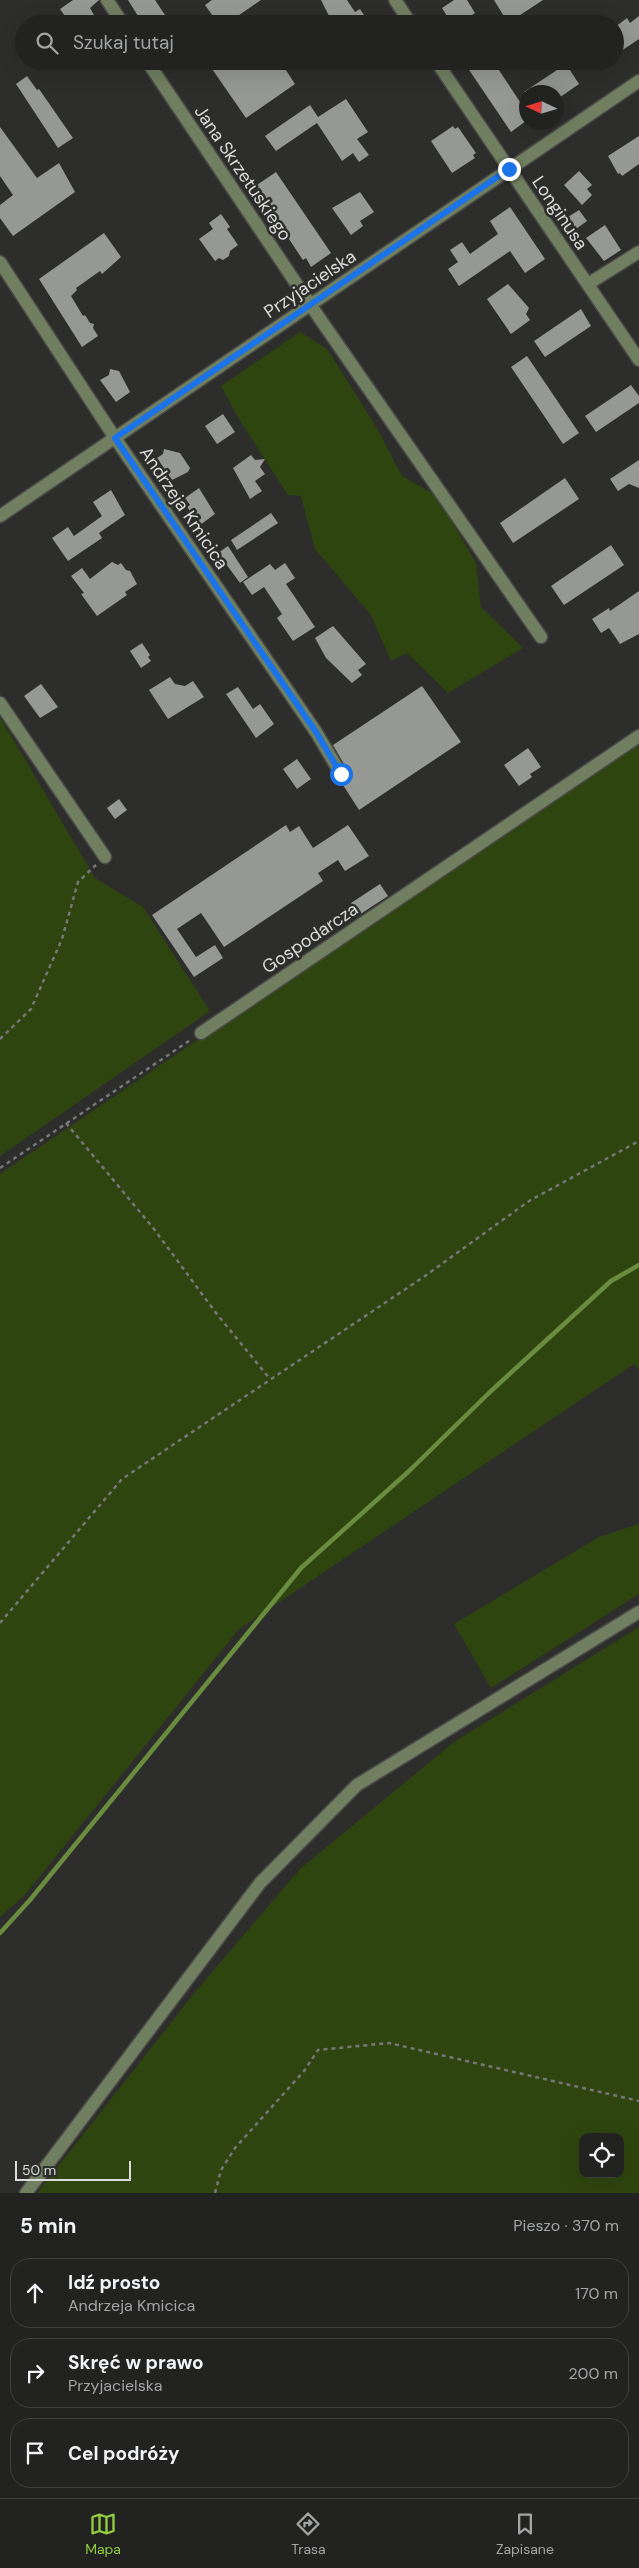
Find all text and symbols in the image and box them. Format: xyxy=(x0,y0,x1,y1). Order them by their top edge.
search box xyxy=(15,15,624,70)
icon: search xyxy=(33,29,61,57)
text: Szukaj tutaj xyxy=(73,30,174,55)
north arrow xyxy=(519,85,564,130)
street label: Jana Skrzetuskiego xyxy=(189,101,297,245)
route end xyxy=(498,158,521,181)
street label: Longinusa xyxy=(527,171,593,255)
street label: Przyjacielska xyxy=(259,244,361,324)
street label: Andrzeja Kmicica xyxy=(134,442,234,574)
route start xyxy=(330,763,353,786)
street label: Gospodarcza xyxy=(257,897,363,979)
map controls xyxy=(579,2133,624,2178)
button: locate xyxy=(579,2133,624,2178)
scale bar xyxy=(15,2158,131,2181)
text: 50 m xyxy=(22,2161,56,2179)
text: 5 min xyxy=(20,2212,76,2240)
text: Pieszo · 370 m xyxy=(513,2215,619,2236)
text: Idź prosto xyxy=(68,2270,160,2295)
icon: ahead xyxy=(21,2279,49,2307)
text: 170 m xyxy=(575,2283,618,2304)
text: Andrzeja Kmicica xyxy=(68,2295,195,2316)
text: Skręć w prawo xyxy=(68,2350,204,2375)
icon: right xyxy=(21,2359,49,2387)
text: 200 m xyxy=(569,2363,618,2384)
text: Przyjacielska xyxy=(68,2375,162,2396)
icon: arrive xyxy=(21,2439,49,2467)
text: Cel podróży xyxy=(68,2441,179,2466)
tab: Mapa xyxy=(85,2510,121,2558)
tab: Trasa xyxy=(291,2510,326,2558)
tab: Zapisane xyxy=(496,2510,554,2558)

